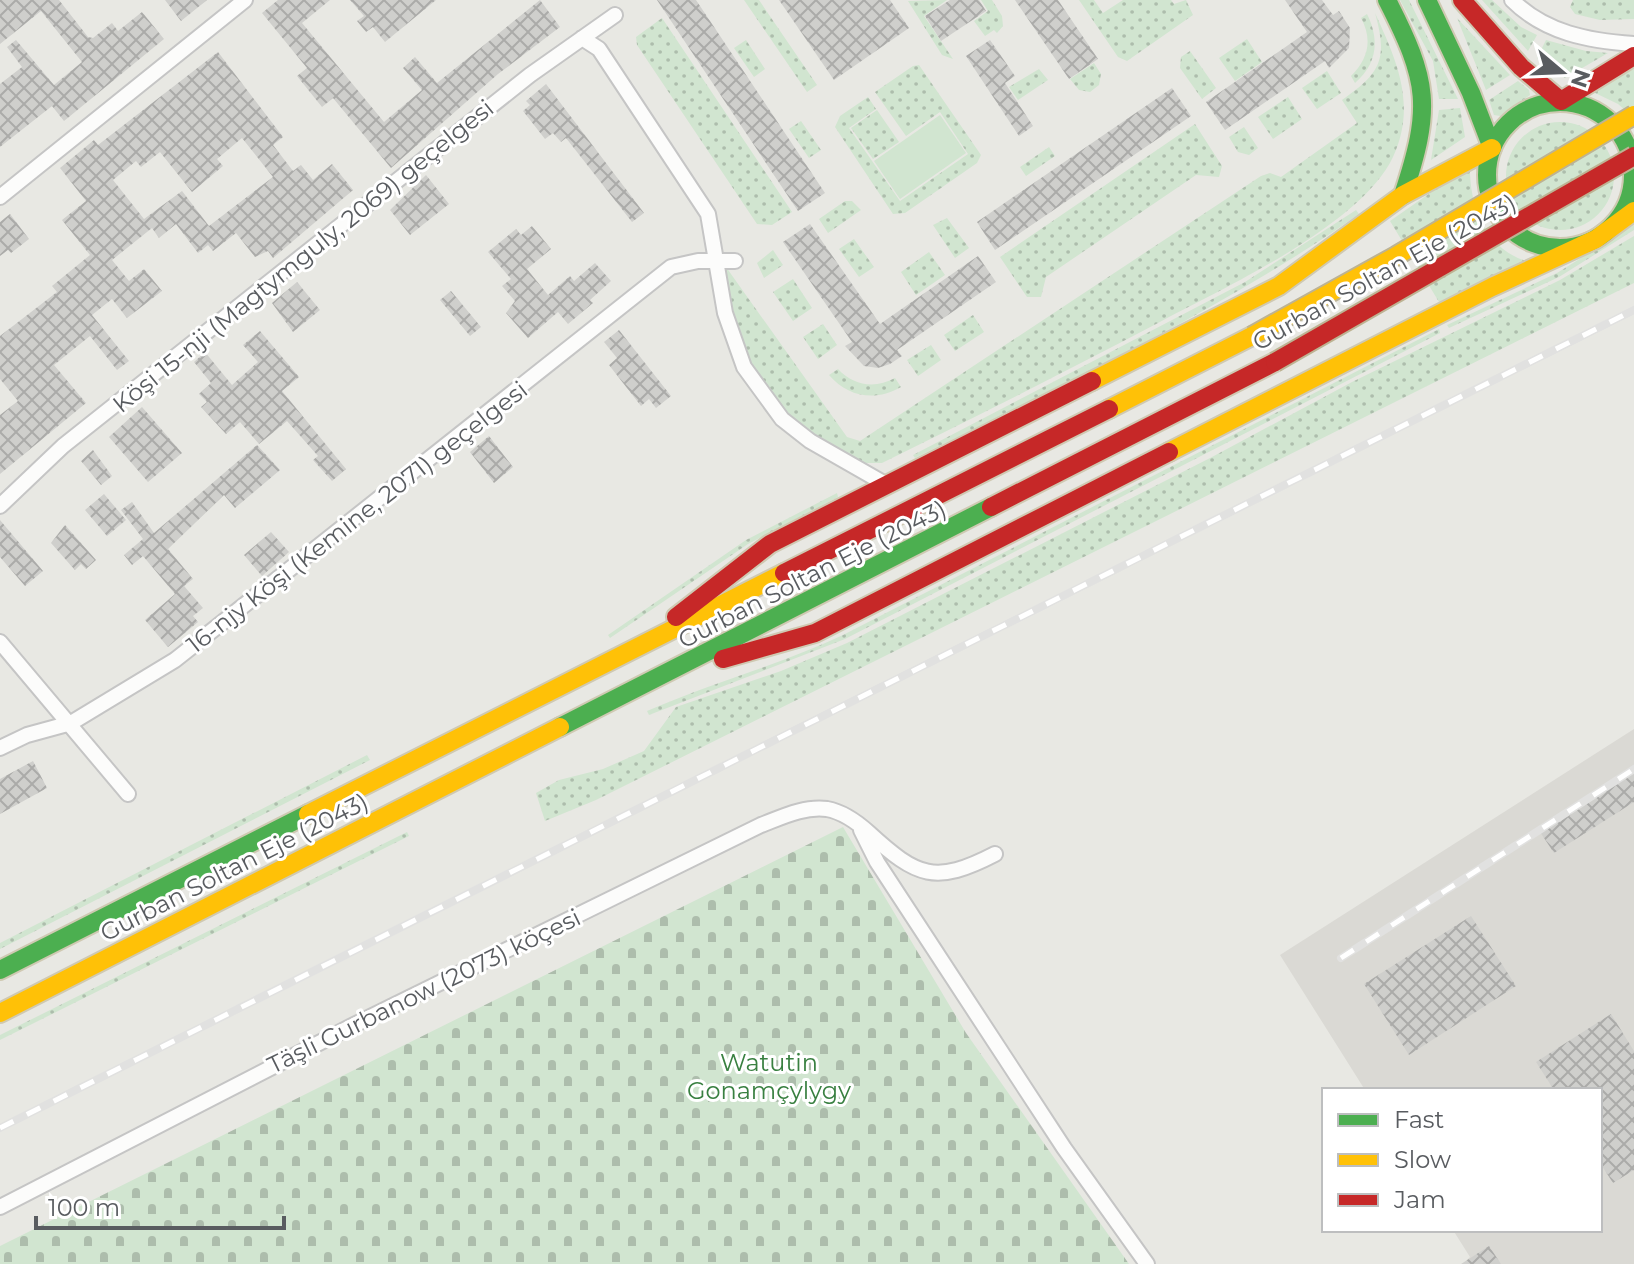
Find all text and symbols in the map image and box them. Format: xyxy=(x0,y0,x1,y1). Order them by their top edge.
north arrow xyxy=(1522,32,1602,112)
text: N xyxy=(1565,66,1596,91)
street label: Köşi 15-nji (Magtymguly, 2069) geçelgesi xyxy=(107,93,499,419)
street label: Gurban Soltan Eje (2043) xyxy=(1247,187,1521,357)
street label: 16-njy Köşi (Kemine, 2071) geçelgesi xyxy=(181,375,533,659)
street label: Gurban Soltan Eje (2043) xyxy=(673,494,951,654)
street label: Gurban Soltan Eje (2043) xyxy=(95,787,373,947)
street label: Täşli Gurbanow (2073) köçesi xyxy=(263,902,585,1080)
park label: Watutin Gonamçylygy xyxy=(687,1048,851,1105)
legend xyxy=(1322,1088,1602,1232)
text: Fast xyxy=(1394,1105,1445,1134)
text: Slow xyxy=(1394,1145,1451,1174)
scale bar xyxy=(36,1180,284,1230)
text: Jam xyxy=(1393,1185,1446,1214)
text: 100 m xyxy=(48,1193,120,1222)

